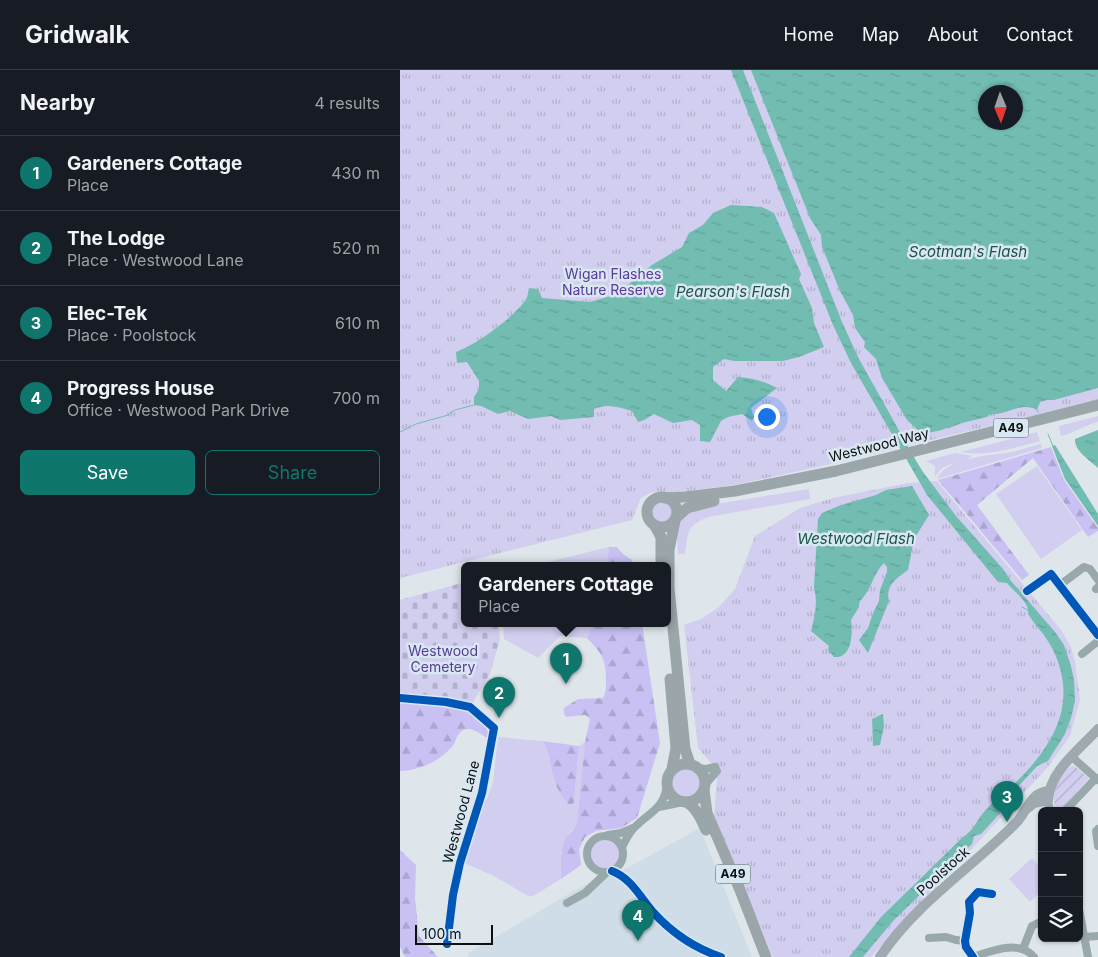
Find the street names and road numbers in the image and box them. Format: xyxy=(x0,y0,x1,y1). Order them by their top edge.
road number: A49 xyxy=(994,418,1028,438)
street label: Westwood Way xyxy=(827,424,931,465)
street label: Westwood Lane xyxy=(439,758,482,865)
street label: Poolstock xyxy=(913,842,973,899)
road number: A49 xyxy=(716,864,750,884)

